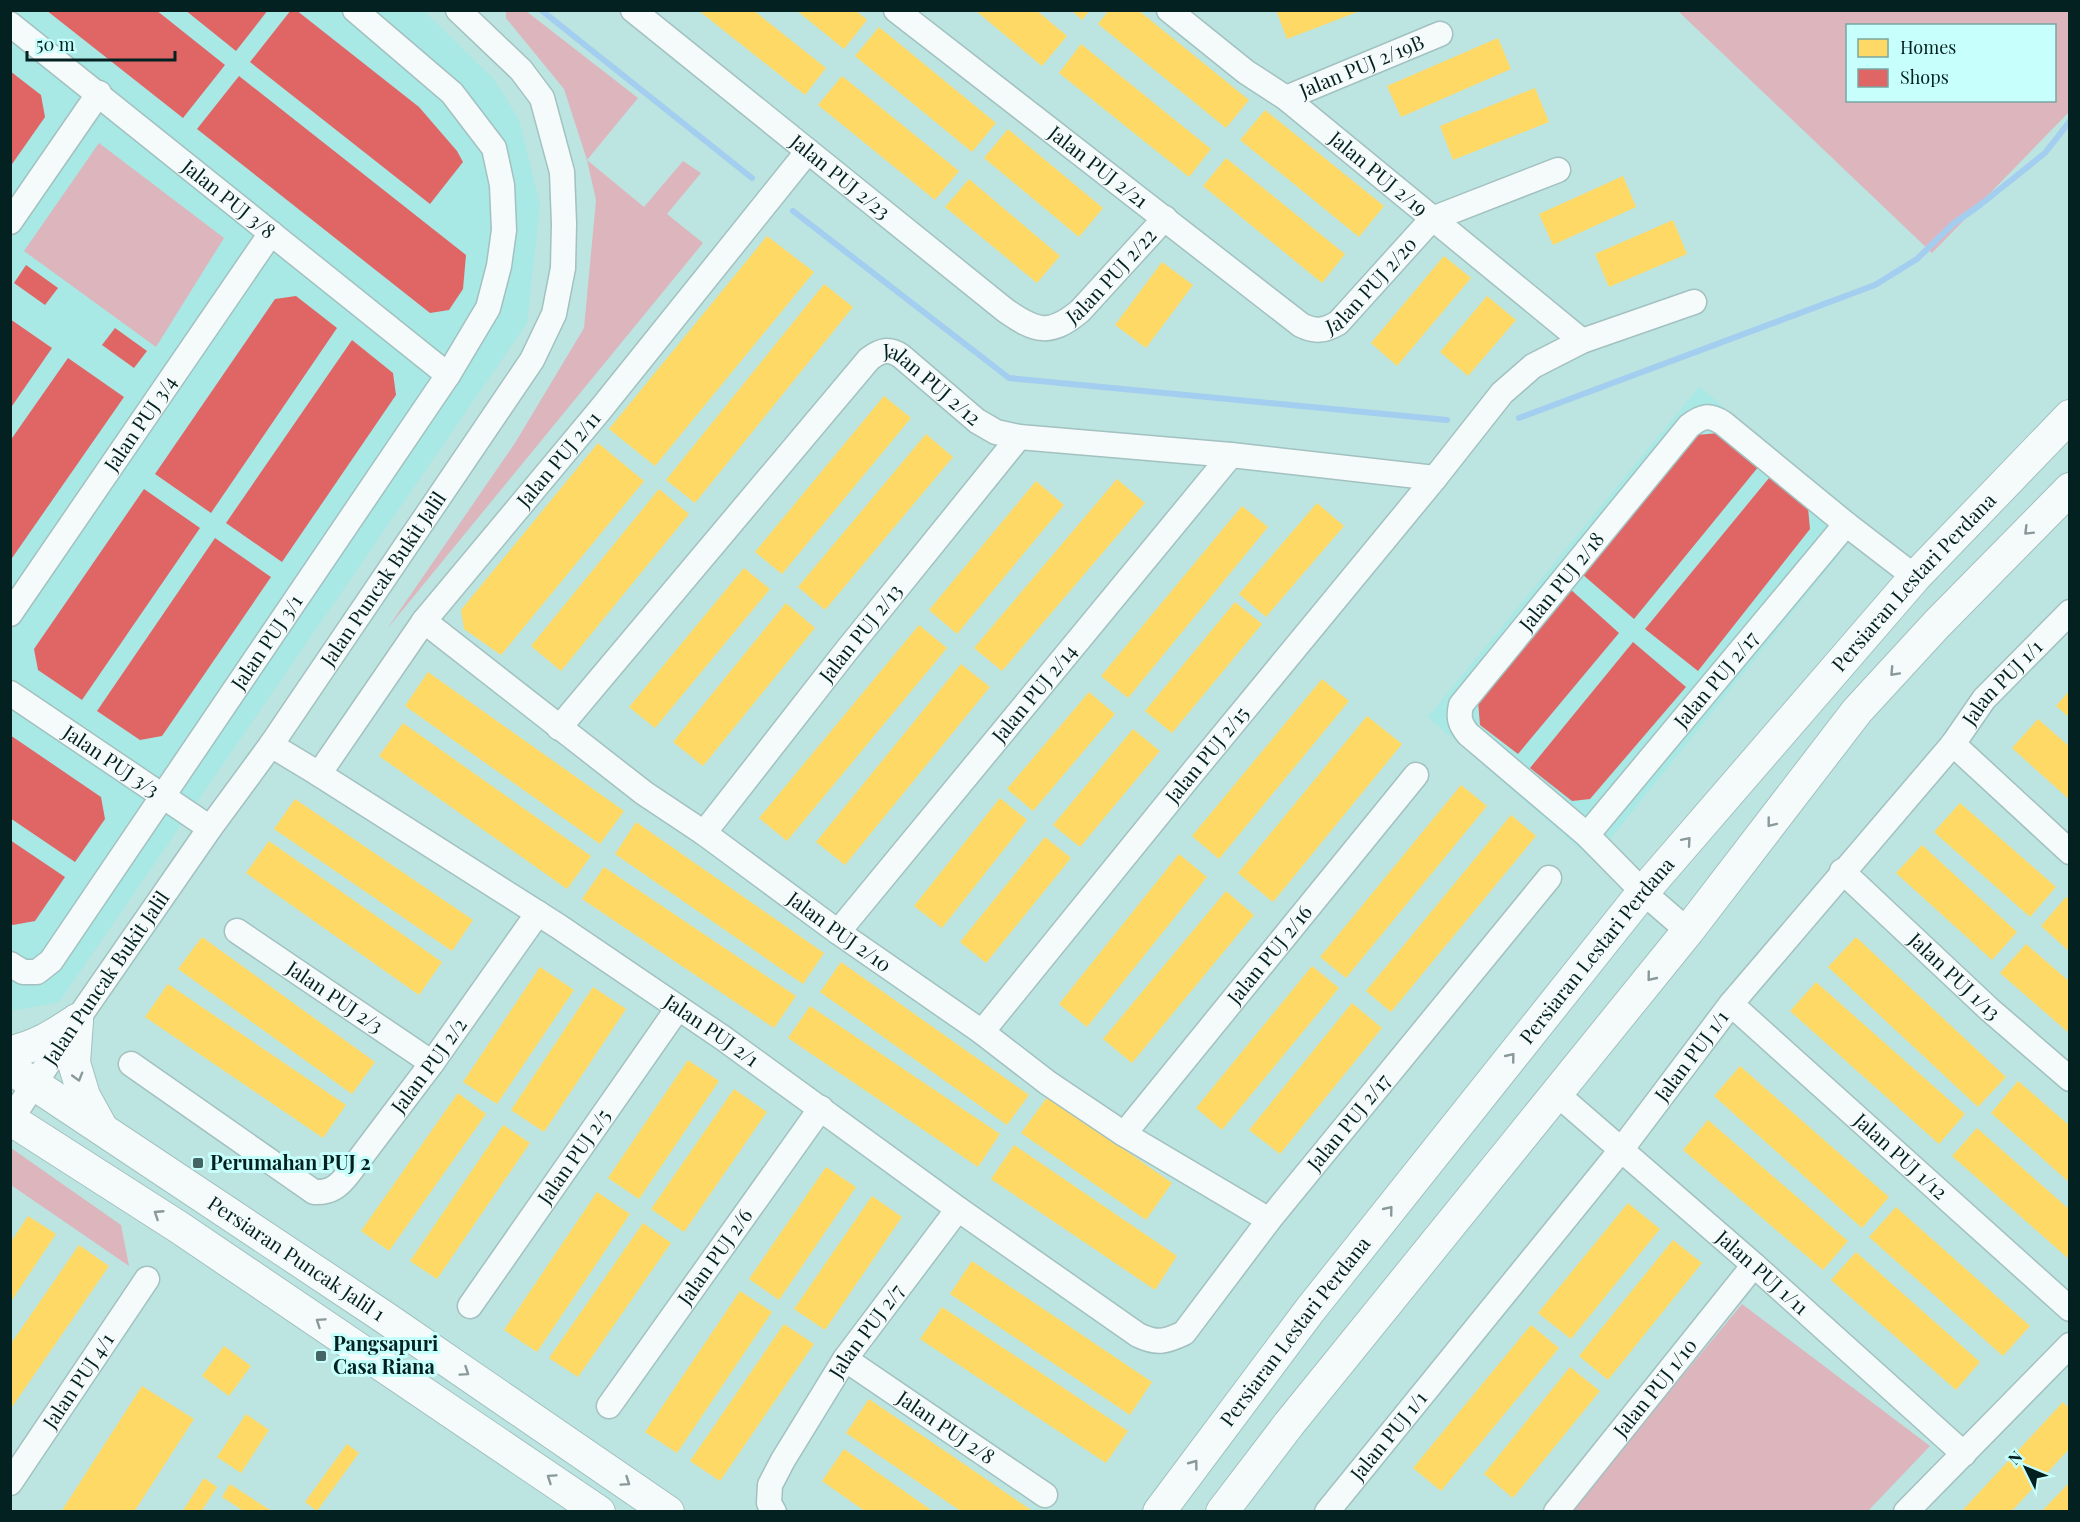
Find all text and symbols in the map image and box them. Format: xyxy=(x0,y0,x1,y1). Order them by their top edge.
scale bar xyxy=(27,24,176,62)
legend xyxy=(1846,24,2056,102)
street label: Jalan PUJ 2/19B xyxy=(1294,27,1428,103)
text: 50 m xyxy=(36,32,75,56)
text: Homes xyxy=(1900,35,1956,59)
text: Shops xyxy=(1900,65,1949,89)
street label: Jalan PUJ 2/21 xyxy=(1043,118,1154,213)
street label: Jalan PUJ 2/19 xyxy=(1323,123,1434,221)
street label: Jalan PUJ 2/23 xyxy=(785,127,897,224)
street label: Jalan PUJ 3/8 xyxy=(176,152,282,244)
street label: Jalan PUJ 2/22 xyxy=(1059,222,1161,330)
street label: Jalan PUJ 2/20 xyxy=(1320,230,1422,340)
street label: Jalan PUJ 2/12 xyxy=(881,336,987,431)
street label: Jalan PUJ 3/4 xyxy=(96,369,182,477)
street label: Jalan PUJ 2/11 xyxy=(509,405,606,513)
street label: Jalan Puncak Bukit Jalil xyxy=(313,485,451,672)
street label: Persiaran Lestari Perdana xyxy=(1825,486,2001,676)
one-way arrow xyxy=(2025,523,2036,534)
street label: Jalan PUJ 2/18 xyxy=(1511,526,1609,637)
street label: Jalan PUJ 2/13 xyxy=(811,577,907,688)
street label: Jalan PUJ 3/1 xyxy=(223,589,308,695)
street label: Jalan PUJ 2/17 xyxy=(1666,625,1763,734)
street label: Jalan PUJ 1/1 xyxy=(1954,633,2048,731)
street label: Jalan PUJ 2/14 xyxy=(984,638,1082,748)
one-way arrow xyxy=(1890,665,1901,675)
street label: Jalan PUJ 2/15 xyxy=(1157,700,1254,809)
street label: Jalan PUJ 3/3 xyxy=(58,717,165,802)
one-way arrow xyxy=(1768,817,1779,828)
one-way arrow xyxy=(1680,837,1691,848)
street label: Persiaran Lestari Perdana xyxy=(1512,851,1679,1049)
street label: Jalan PUJ 2/10 xyxy=(782,884,898,977)
street label: Jalan Puncak Bukit Jalil xyxy=(35,885,175,1071)
street label: Jalan PUJ 2/16 xyxy=(1220,899,1317,1010)
street label: Jalan PUJ 1/13 xyxy=(1903,925,2007,1025)
street label: Jalan PUJ 2/3 xyxy=(281,953,389,1038)
one-way arrow xyxy=(1647,970,1658,981)
street label: Jalan PUJ 2/1 xyxy=(659,986,765,1072)
street label: Jalan PUJ 1/1 xyxy=(1647,1004,1734,1107)
street label: Jalan PUJ 2/2 xyxy=(383,1012,472,1119)
one-way arrow xyxy=(1503,1053,1514,1064)
street label: Jalan PUJ 2/17 xyxy=(1299,1067,1396,1176)
one-way arrow xyxy=(71,1071,83,1082)
street label: Jalan PUJ 2/5 xyxy=(530,1103,616,1210)
street label: Jalan PUJ 1/12 xyxy=(1848,1105,1954,1205)
place label: Perumahan PUJ 2 xyxy=(210,1148,371,1175)
marker: Perumahan PUJ 2 xyxy=(191,1156,205,1170)
street label: Persiaran Puncak Jalil 1 xyxy=(203,1189,391,1326)
street label: Jalan PUJ 2/6 xyxy=(670,1202,757,1311)
one-way arrow xyxy=(1382,1206,1393,1217)
one-way arrow xyxy=(153,1210,164,1221)
street label: Jalan PUJ 1/11 xyxy=(1710,1223,1815,1320)
street label: Persiaran Lestari Perdana xyxy=(1213,1230,1375,1431)
street label: Jalan PUJ 2/7 xyxy=(821,1278,909,1383)
one-way arrow xyxy=(316,1318,327,1329)
street label: Jalan PUJ 4/1 xyxy=(35,1327,119,1434)
place label: Pangsapuri Casa Riana xyxy=(333,1329,438,1379)
street label: Jalan PUJ 1/10 xyxy=(1606,1332,1702,1443)
marker: Pangsapuri Casa Riana xyxy=(314,1349,328,1363)
one-way arrow xyxy=(458,1365,469,1376)
street label: Jalan PUJ 2/8 xyxy=(892,1383,1001,1469)
street label: Jalan PUJ 1/1 xyxy=(1343,1385,1432,1486)
north arrow xyxy=(1996,1438,2056,1498)
text: N xyxy=(2003,1446,2027,1469)
one-way arrow xyxy=(1187,1460,1198,1471)
one-way arrow xyxy=(546,1475,557,1486)
one-way arrow xyxy=(619,1475,630,1486)

